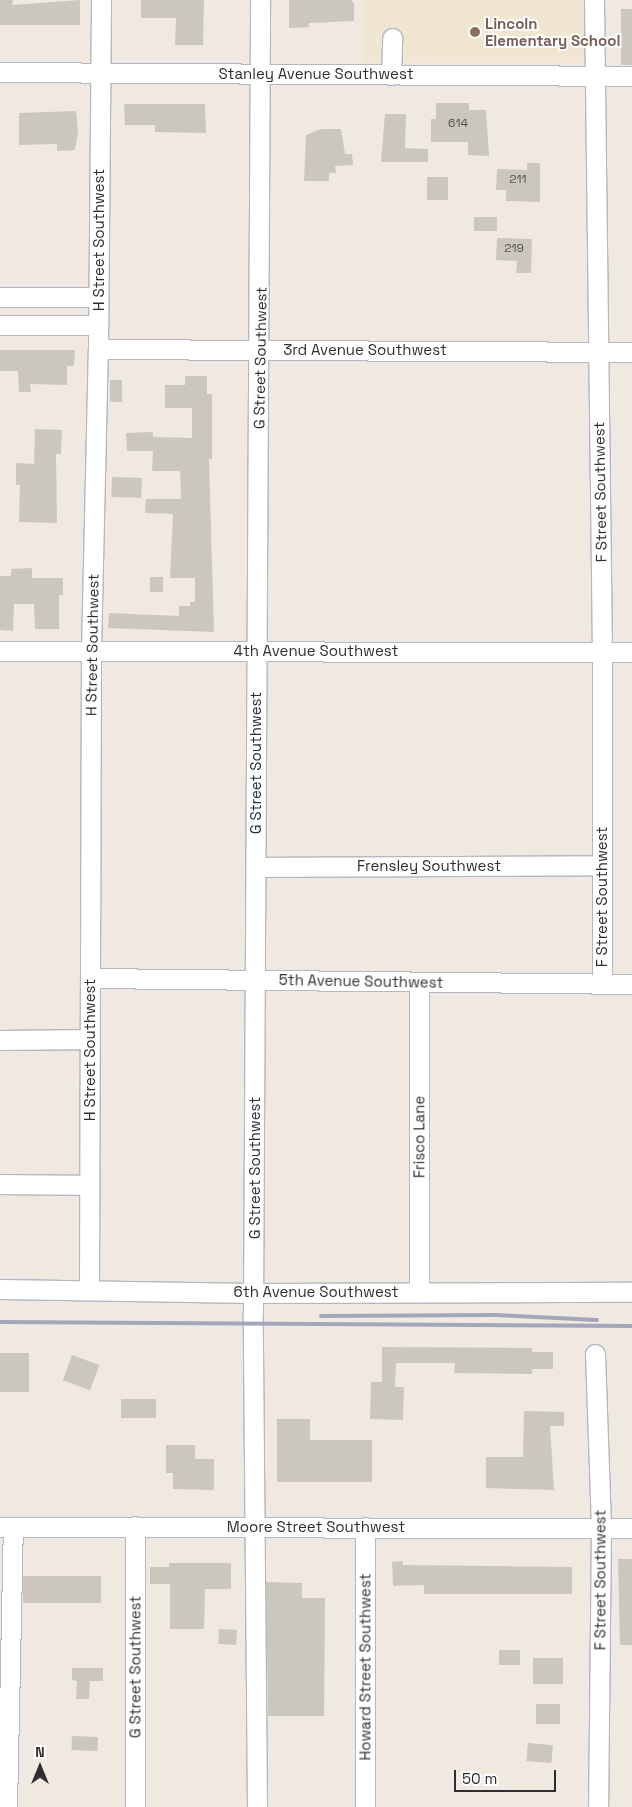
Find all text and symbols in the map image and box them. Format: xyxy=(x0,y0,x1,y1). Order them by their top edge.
place label: Lincoln Elementary School xyxy=(485,14,620,49)
marker: Lincoln Elementary School xyxy=(469,26,481,38)
street label: Stanley Avenue Southwest xyxy=(218,65,414,83)
house number: 614 xyxy=(448,117,468,131)
street label: H Street Southwest xyxy=(90,169,108,311)
house number: 211 xyxy=(509,173,527,187)
house number: 219 xyxy=(504,242,524,256)
street label: G Street Southwest xyxy=(250,287,270,429)
street label: 3rd Avenue Southwest xyxy=(283,341,447,359)
street label: F Street Southwest xyxy=(590,422,610,562)
street label: H Street Southwest xyxy=(82,574,102,716)
street label: 4th Avenue Southwest xyxy=(233,642,399,660)
street label: G Street Southwest xyxy=(247,692,265,834)
street label: F Street Southwest xyxy=(593,827,611,967)
street label: Frensley Southwest xyxy=(357,857,501,875)
street label: 5th Avenue Southwest xyxy=(278,971,444,991)
street label: H Street Southwest xyxy=(81,979,99,1121)
street label: Frisco Lane xyxy=(410,1096,428,1178)
street label: G Street Southwest xyxy=(246,1097,264,1239)
street label: 6th Avenue Southwest xyxy=(233,1283,399,1301)
street label: F Street Southwest xyxy=(591,1510,609,1650)
street label: Moore Street Southwest xyxy=(227,1518,405,1536)
street label: Howard Street Southwest xyxy=(356,1573,374,1761)
street label: G Street Southwest xyxy=(126,1596,144,1738)
north arrow xyxy=(15,1742,65,1792)
text: N xyxy=(35,1743,45,1761)
scale bar xyxy=(457,1760,560,1792)
text: 50 m xyxy=(462,1769,497,1788)

